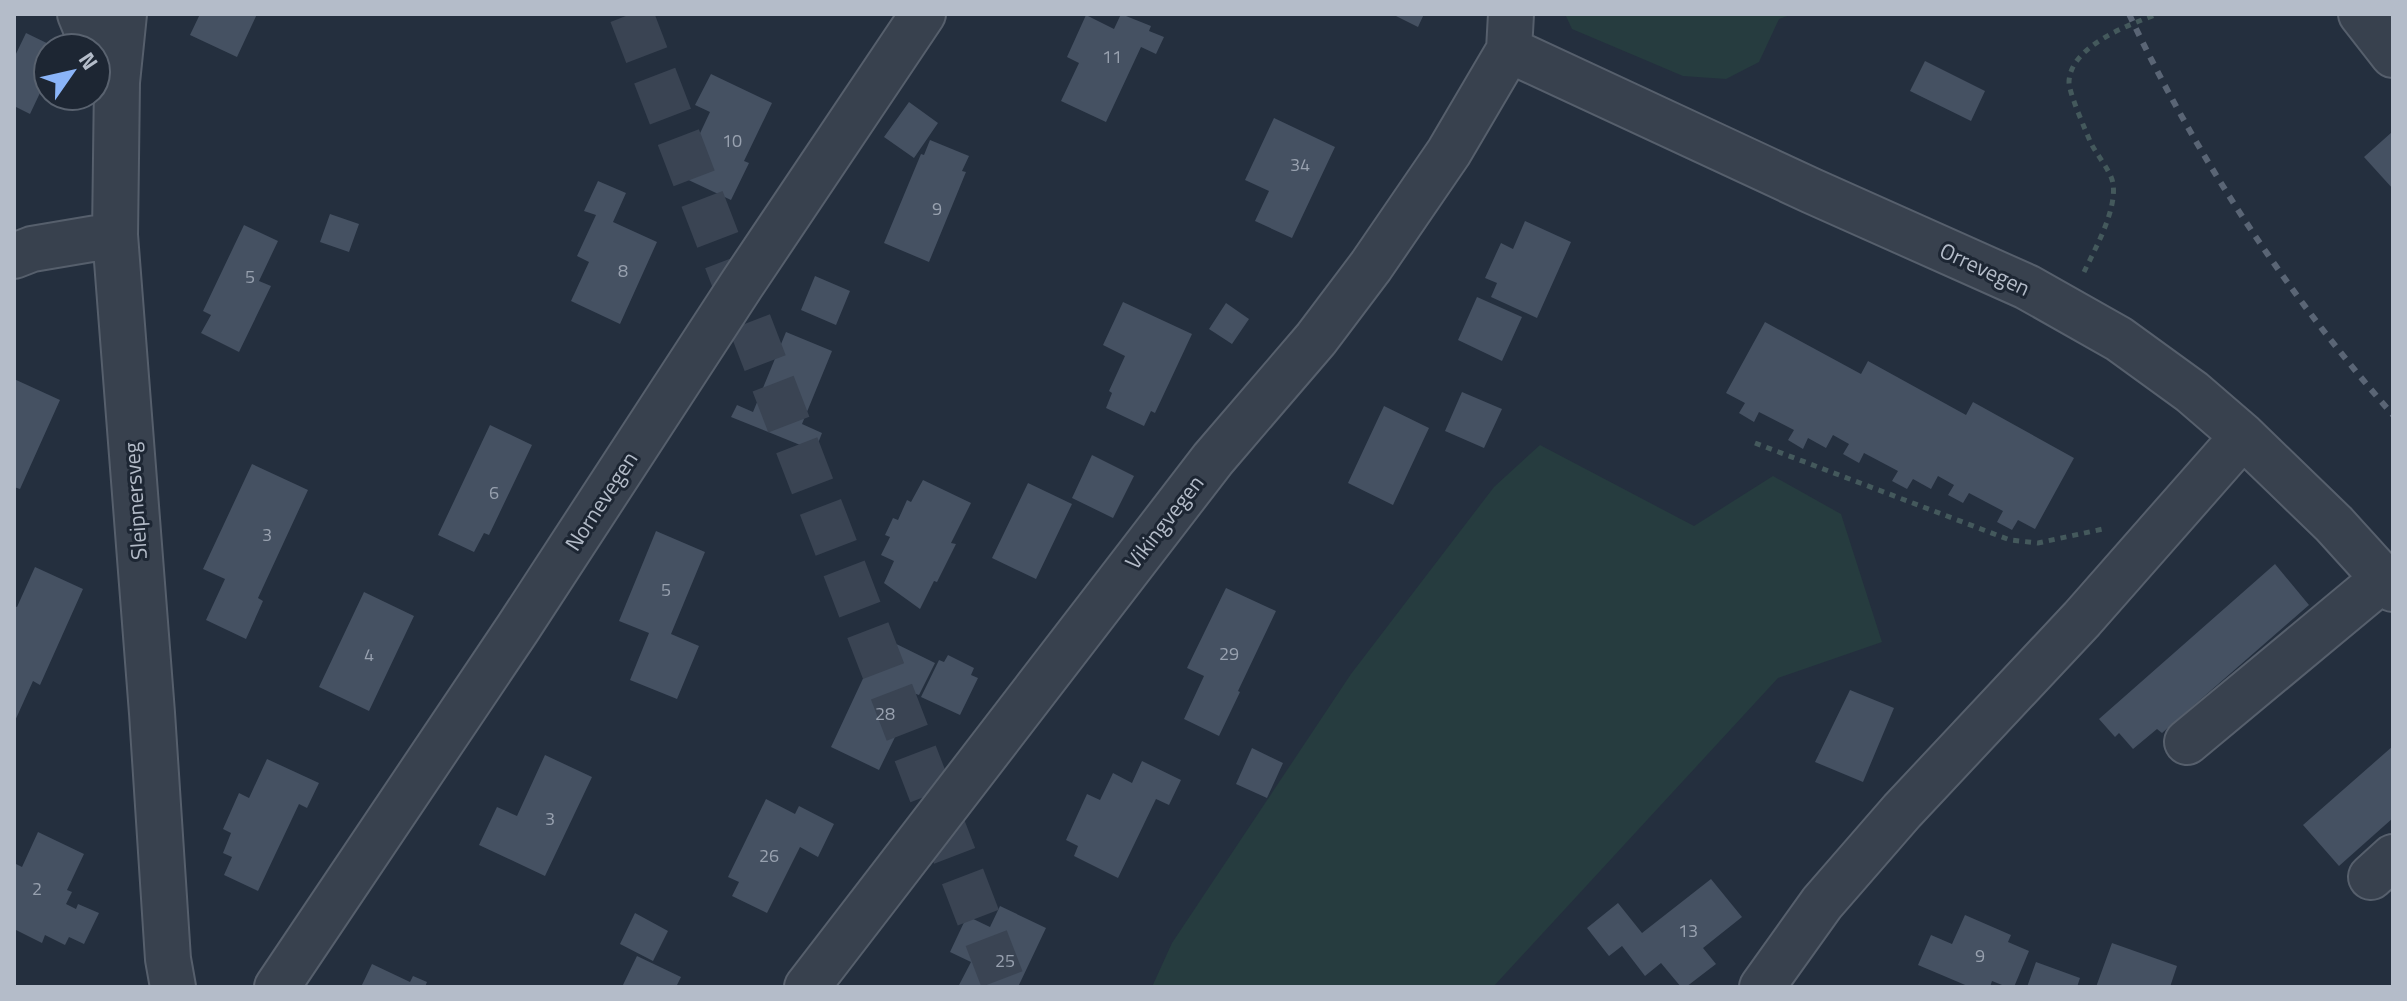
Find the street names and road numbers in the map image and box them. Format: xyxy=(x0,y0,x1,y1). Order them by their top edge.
street label: Orrevegen xyxy=(1934,233,2036,305)
street label: Sleipnersveg xyxy=(114,441,156,561)
street label: Nornevegen xyxy=(556,445,646,557)
street label: Vikingvegen xyxy=(1116,467,1212,577)

